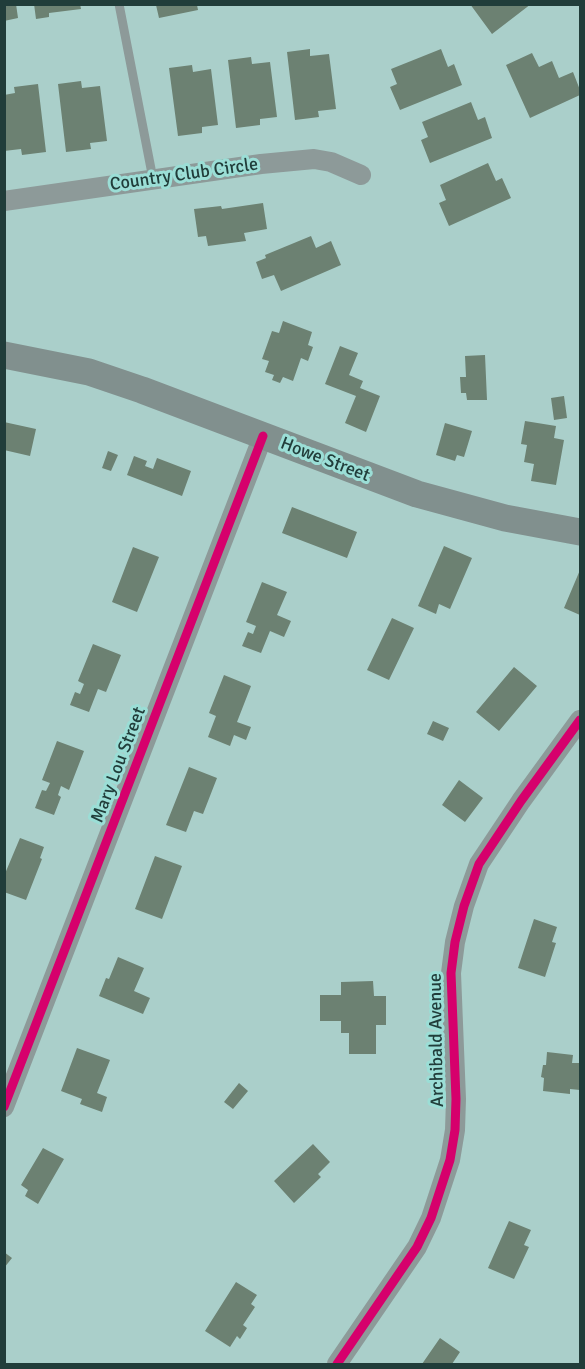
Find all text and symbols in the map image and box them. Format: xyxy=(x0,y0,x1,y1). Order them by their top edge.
street label: Country Club Circle xyxy=(109,154,259,196)
street label: Howe Street xyxy=(277,433,373,487)
street label: Mary Lou Street xyxy=(87,704,151,826)
street label: Archibald Avenue xyxy=(425,973,449,1107)

